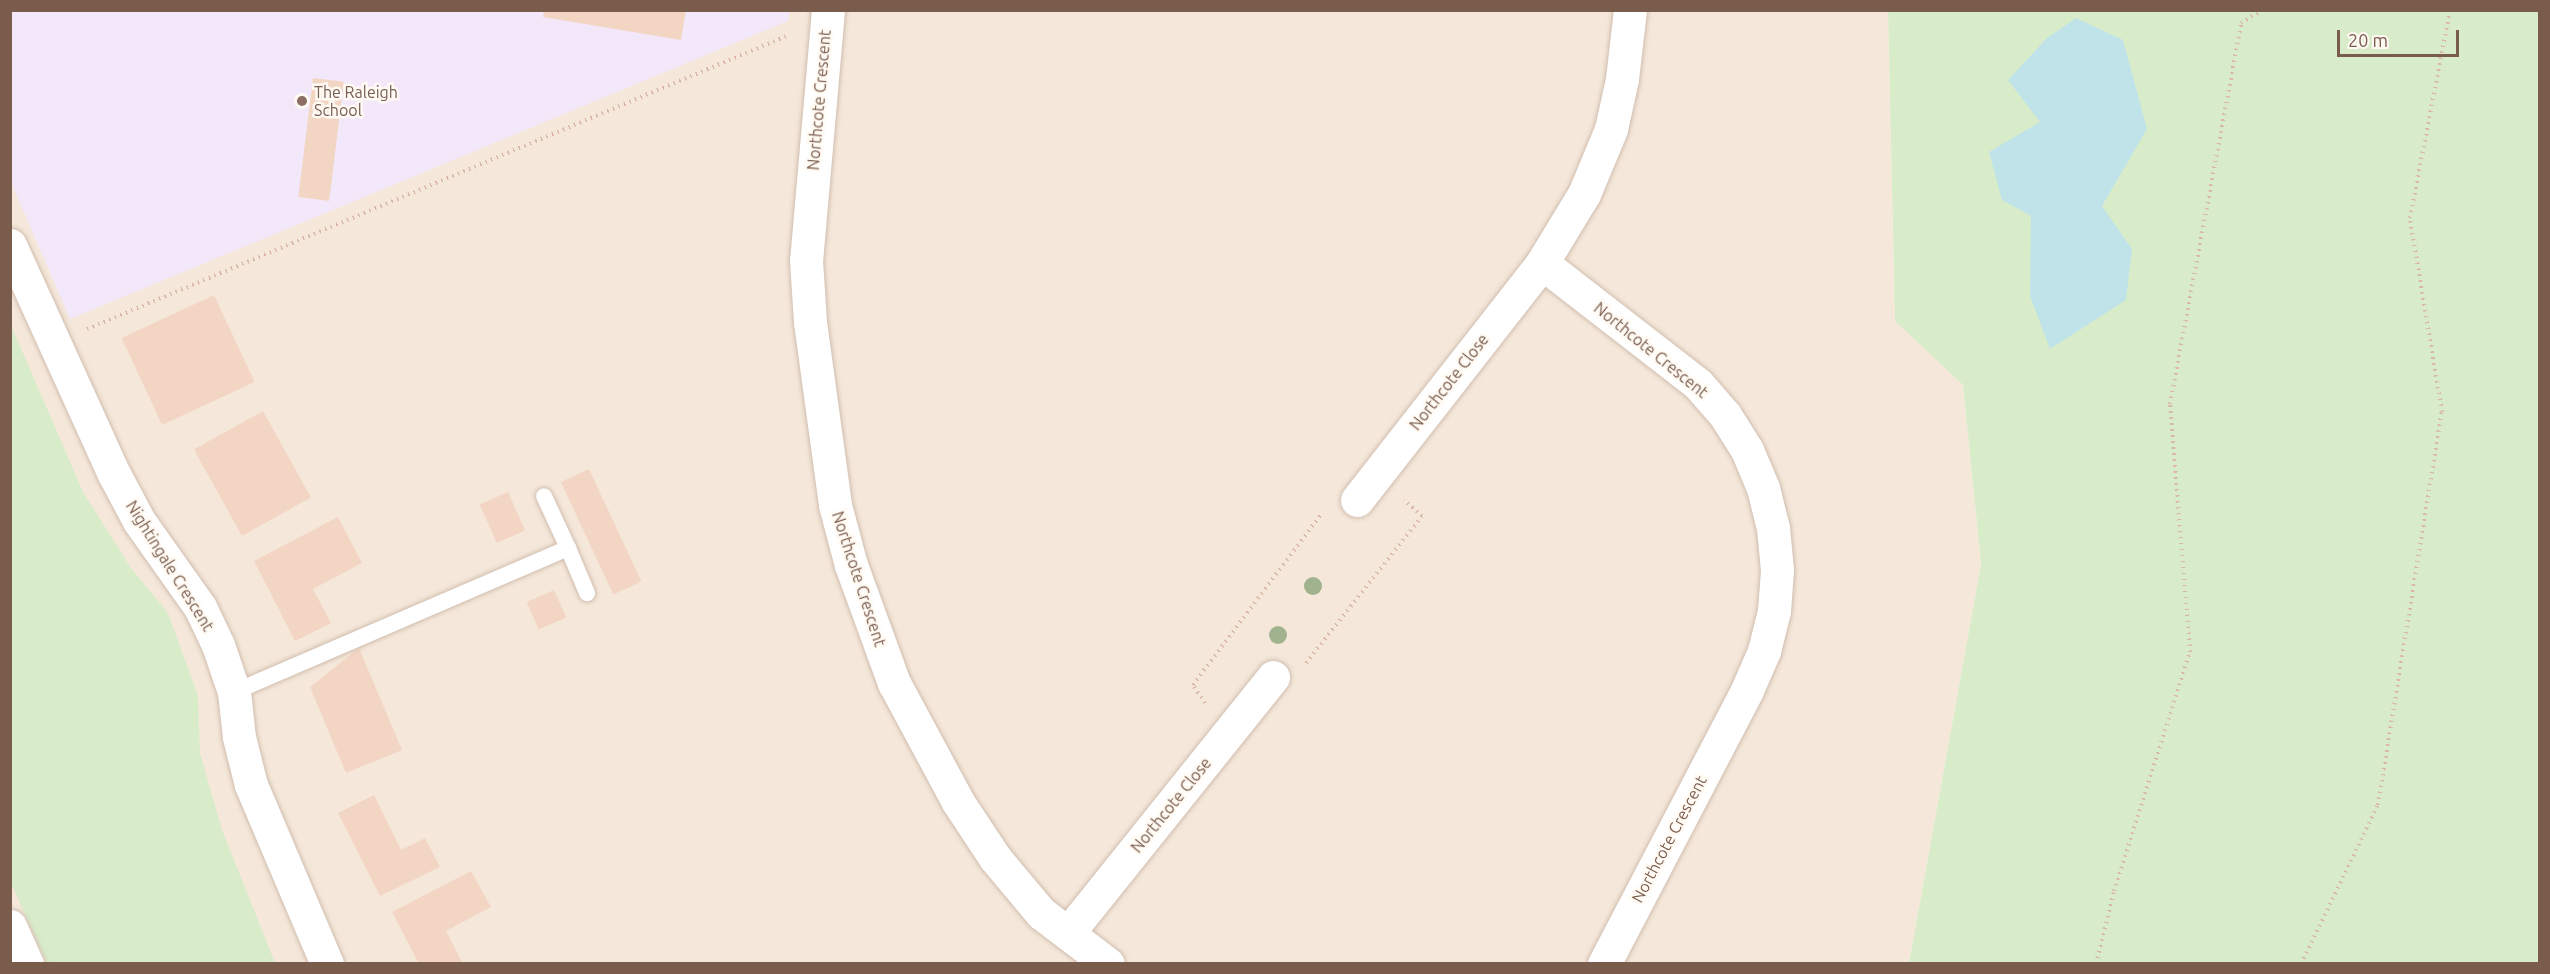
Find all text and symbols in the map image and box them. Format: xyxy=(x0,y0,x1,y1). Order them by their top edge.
scale bar xyxy=(2340,18,2462,56)
street label: Northcote Crescent xyxy=(803,29,835,171)
text: 20 m xyxy=(2348,30,2388,50)
place label: The Raleigh School xyxy=(314,82,398,120)
marker: The Raleigh School xyxy=(295,94,309,108)
street label: Northcote Crescent xyxy=(1590,298,1712,402)
street label: Northcote Close xyxy=(1405,330,1493,434)
street label: Nightingale Crescent xyxy=(122,497,218,635)
street label: Northcote Crescent xyxy=(828,509,890,649)
street label: Northcote Close xyxy=(1127,754,1215,856)
street label: Northcote Crescent xyxy=(1627,772,1711,906)

